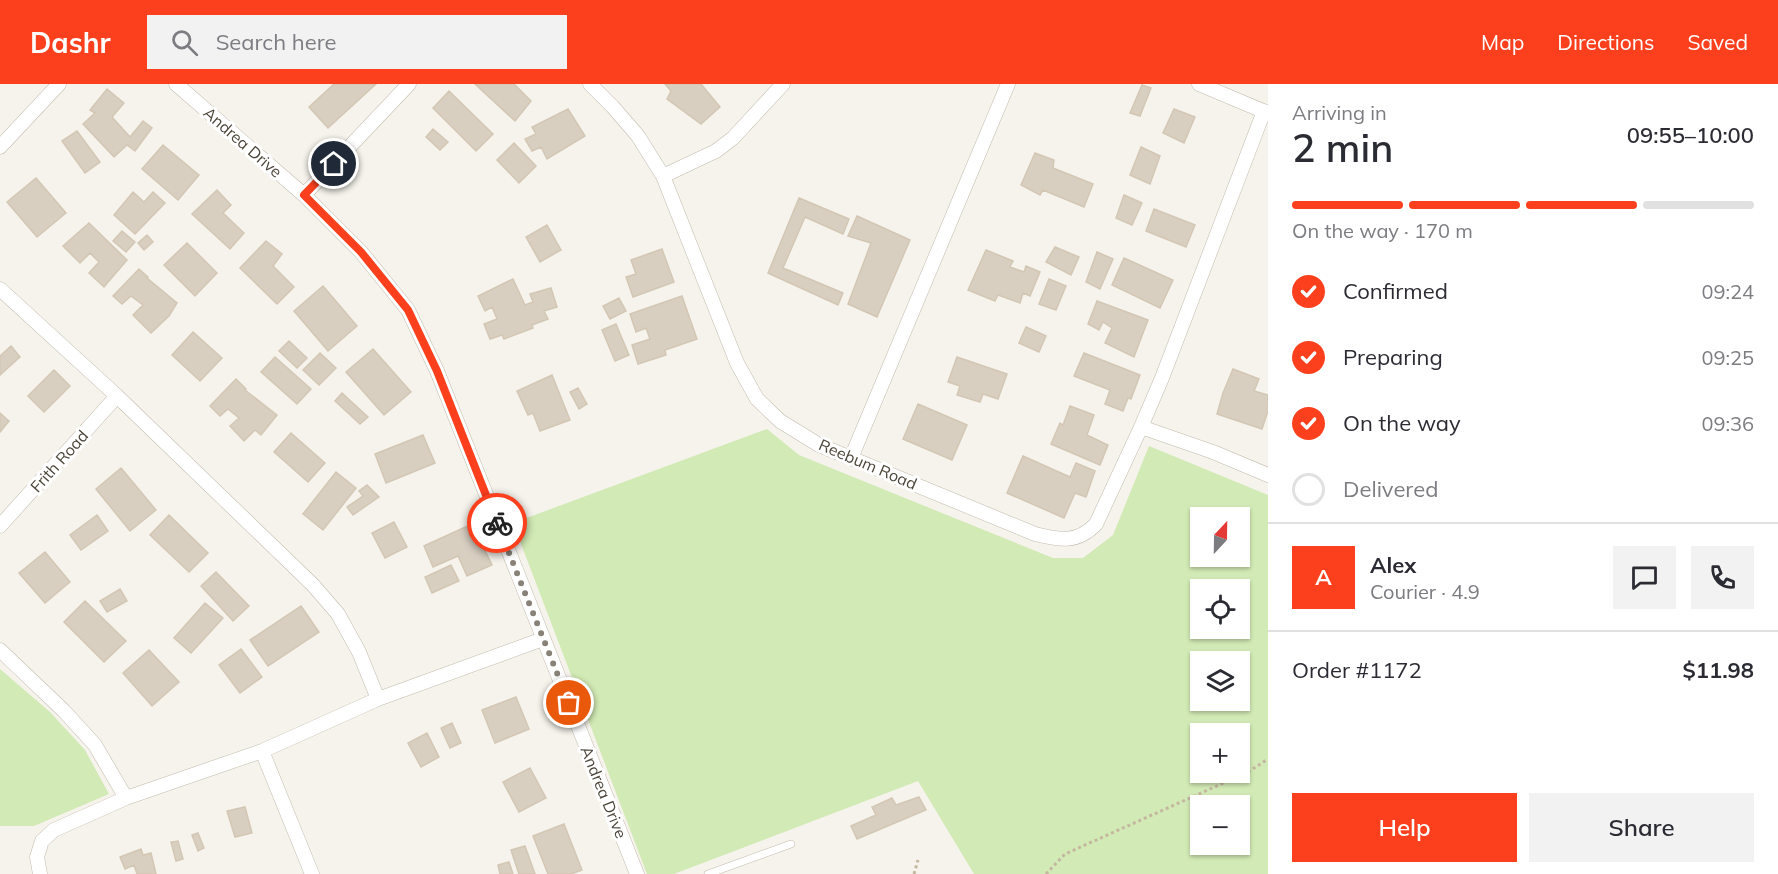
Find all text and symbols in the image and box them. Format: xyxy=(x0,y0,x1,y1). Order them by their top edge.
search box xyxy=(147,15,567,69)
text: Dashr xyxy=(30,25,111,60)
icon: search xyxy=(168,26,201,59)
text: Search here xyxy=(216,28,337,56)
text: Map xyxy=(1481,29,1524,55)
text: Directions xyxy=(1557,29,1654,55)
text: Saved xyxy=(1687,29,1748,55)
text: Arriving in xyxy=(1292,100,1387,125)
street label: Andrea Drive xyxy=(200,102,286,182)
text: 09:55–10:00 xyxy=(1627,121,1754,149)
text: 2 min xyxy=(1292,123,1393,172)
pin xyxy=(308,138,359,189)
icon: home xyxy=(317,147,350,180)
text: On the way · 170 m xyxy=(1292,218,1473,243)
icon: check xyxy=(1292,275,1325,308)
text: Confirmed xyxy=(1343,277,1448,305)
text: 09:24 xyxy=(1701,279,1754,304)
icon: check xyxy=(1292,341,1325,374)
text: Preparing xyxy=(1343,343,1443,371)
text: 09:25 xyxy=(1701,345,1754,370)
icon: check xyxy=(1292,407,1325,440)
text: On the way xyxy=(1343,409,1461,437)
text: 09:36 xyxy=(1701,411,1754,436)
street label: Frith Road xyxy=(26,426,92,496)
street label: Reebum Road xyxy=(816,434,920,494)
text: Delivered xyxy=(1343,475,1438,503)
courier xyxy=(467,493,527,553)
icon: bike xyxy=(481,507,514,540)
north arrow xyxy=(1190,507,1250,567)
map controls xyxy=(1190,507,1250,855)
button: chat xyxy=(1613,546,1676,609)
button: phone xyxy=(1691,546,1754,609)
text: Alex xyxy=(1370,551,1416,579)
text: A xyxy=(1315,563,1332,591)
button: locate xyxy=(1190,579,1250,639)
text: Courier · 4.9 xyxy=(1370,579,1480,604)
button: layers xyxy=(1190,651,1250,711)
text: Order #1172 xyxy=(1292,656,1422,684)
text: $11.98 xyxy=(1683,656,1754,684)
pin xyxy=(543,677,594,728)
icon: bag xyxy=(552,686,585,719)
button: + xyxy=(1190,723,1250,783)
street label: Andrea Drive xyxy=(576,743,632,841)
button: Help xyxy=(1292,793,1517,862)
button: Share xyxy=(1529,793,1754,862)
button: − xyxy=(1190,795,1250,855)

